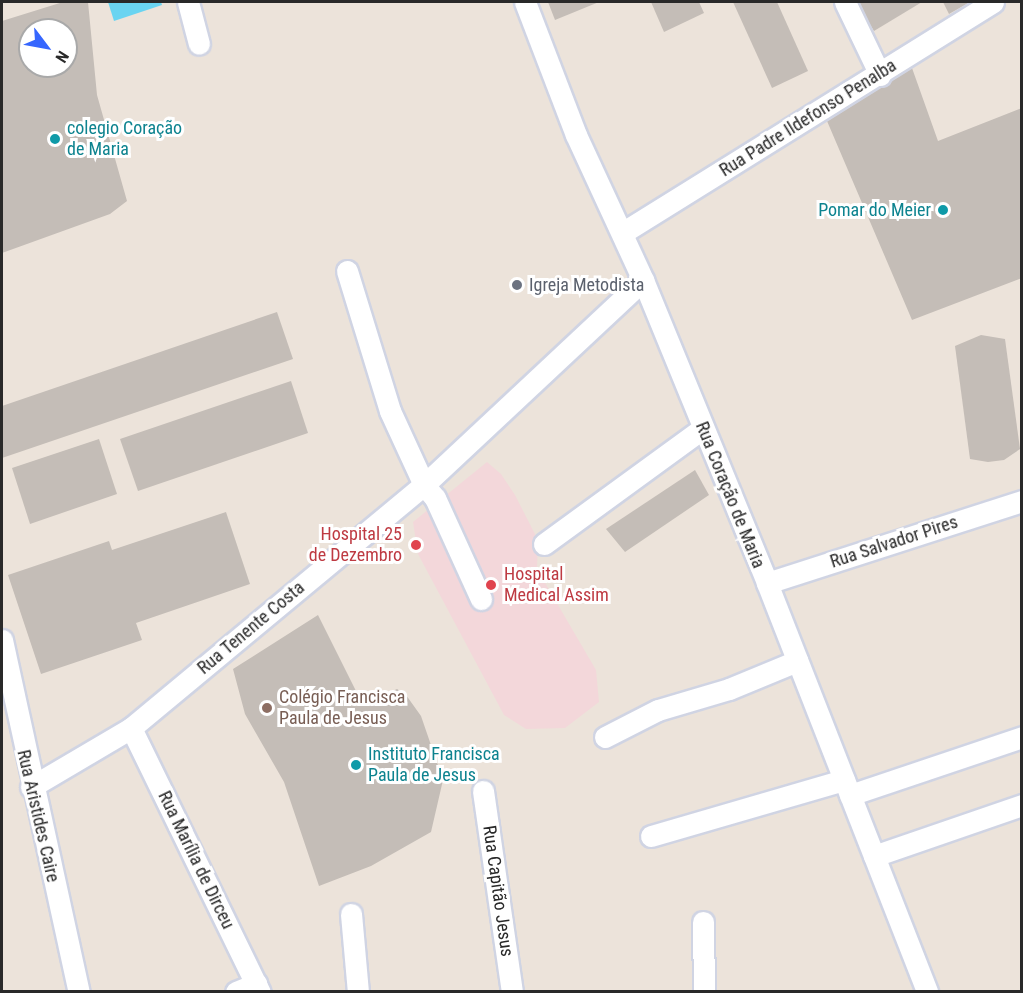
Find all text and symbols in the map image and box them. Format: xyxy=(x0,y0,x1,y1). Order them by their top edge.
north arrow xyxy=(18,18,78,78)
text: N xyxy=(51,48,73,66)
street label: Rua Padre Ildefonso Penalba xyxy=(716,55,900,181)
place label: colegio Coração de Maria xyxy=(67,118,182,160)
marker: colegio Coração de Maria xyxy=(48,132,62,146)
place label: Pomar do Meier xyxy=(818,199,931,221)
marker: Pomar do Meier xyxy=(936,203,950,217)
place label: Igreja Metodista xyxy=(529,274,644,296)
marker: Igreja Metodista xyxy=(510,278,524,292)
street label: Rua Coração de Maria xyxy=(691,419,769,571)
street label: Rua Salvador Pires xyxy=(827,511,961,573)
place label: Hospital 25 de Dezembro xyxy=(309,524,402,566)
marker: Hospital 25 de Dezembro xyxy=(407,536,425,554)
place label: Hospital Medical Assim xyxy=(504,564,609,606)
marker: Hospital Medical Assim xyxy=(482,576,500,594)
street label: Rua Tenente Costa xyxy=(193,577,309,679)
place label: Colégio Francisca Paula de Jesus xyxy=(279,687,405,730)
marker: Colégio Francisca Paula de Jesus xyxy=(260,701,274,715)
place label: Instituto Francisca Paula de Jesus xyxy=(368,744,500,786)
street label: Rua Aristides Caire xyxy=(12,748,64,884)
marker: Instituto Francisca Paula de Jesus xyxy=(349,758,363,772)
street label: Rua Marília de Dirceu xyxy=(153,788,239,932)
street label: Rua Capitão Jesus xyxy=(478,824,518,958)

